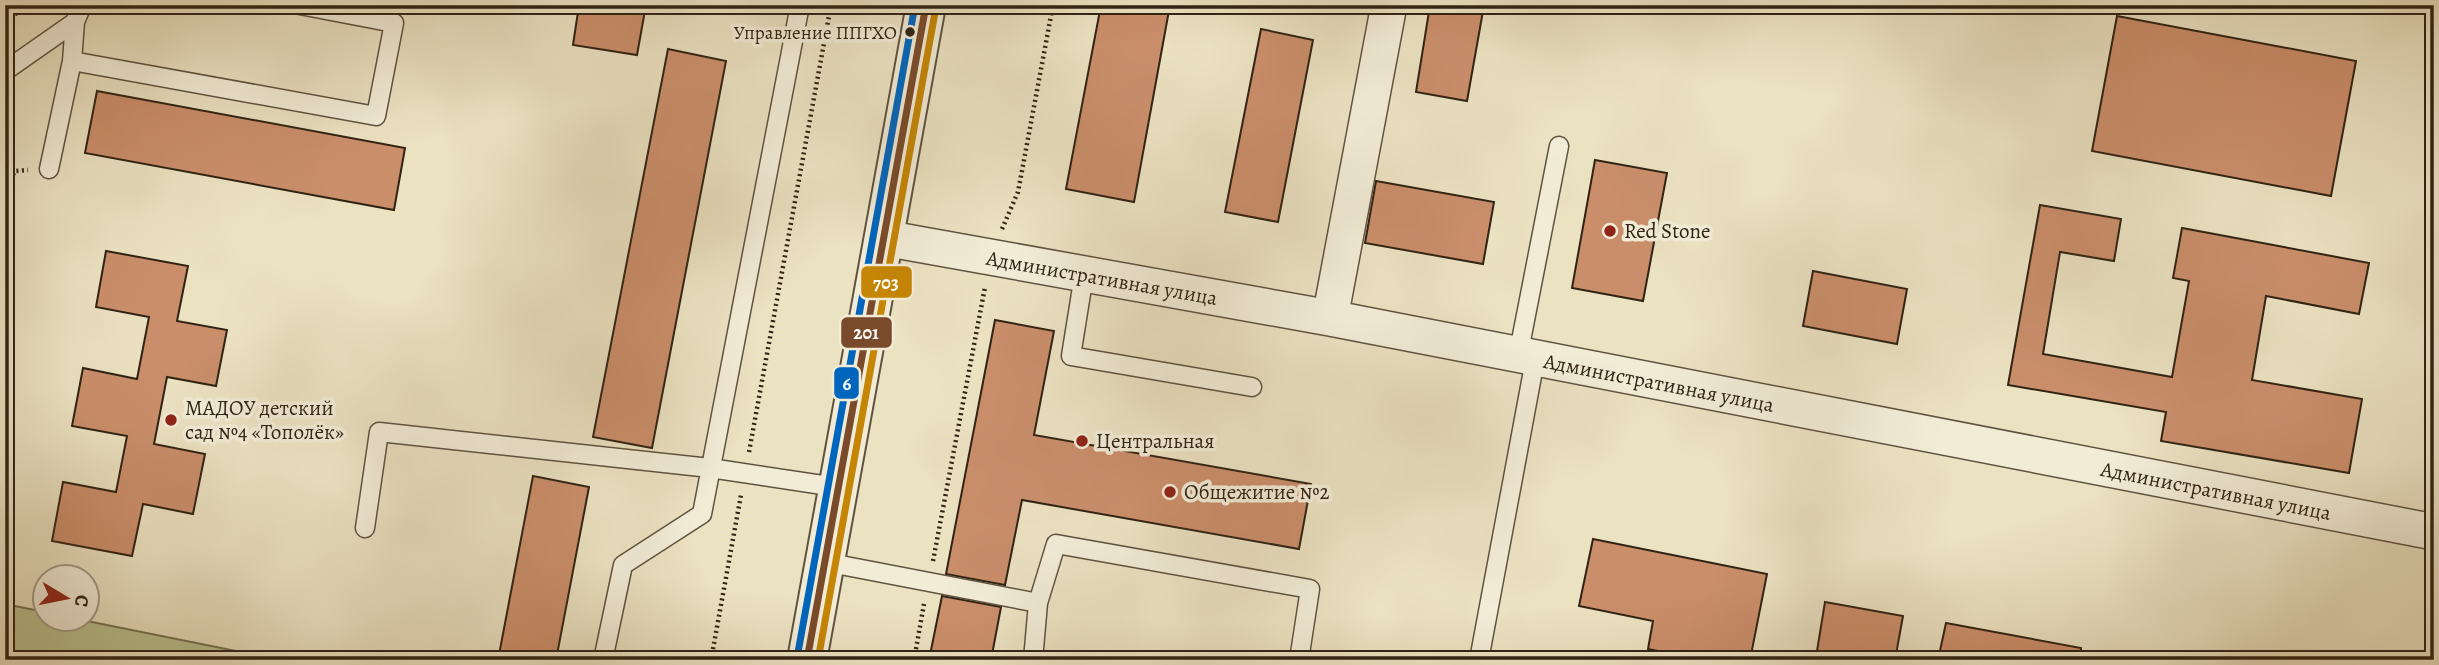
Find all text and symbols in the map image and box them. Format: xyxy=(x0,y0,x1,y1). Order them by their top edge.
place label: Управление ППГХО xyxy=(734,20,897,46)
marker: Управление ППГХО xyxy=(903,25,917,39)
place label: Red Stone xyxy=(1624,217,1710,245)
marker: Red Stone xyxy=(1602,223,1618,239)
street label: Административная улица xyxy=(983,244,1220,312)
line badge: 703 xyxy=(860,265,913,299)
text: 703 xyxy=(873,270,899,296)
line badge: 201 xyxy=(840,316,893,349)
text: 201 xyxy=(853,320,879,346)
street label: Административная улица xyxy=(1540,347,1777,419)
line badge: 6 xyxy=(833,366,860,400)
text: 6 xyxy=(843,371,852,397)
place label: МАДОУ детский сад №4 «Тополёк» xyxy=(185,394,344,446)
marker: МАДОУ детский сад №4 «Тополёк» xyxy=(163,412,179,428)
place label: Центральная xyxy=(1096,427,1214,455)
marker: Центральная xyxy=(1074,433,1090,449)
street label: Административная улица xyxy=(2097,455,2334,527)
place label: Общежитие №2 xyxy=(1184,478,1329,506)
marker: Общежитие №2 xyxy=(1162,484,1178,500)
north arrow xyxy=(32,564,102,634)
text: С xyxy=(68,593,96,609)

